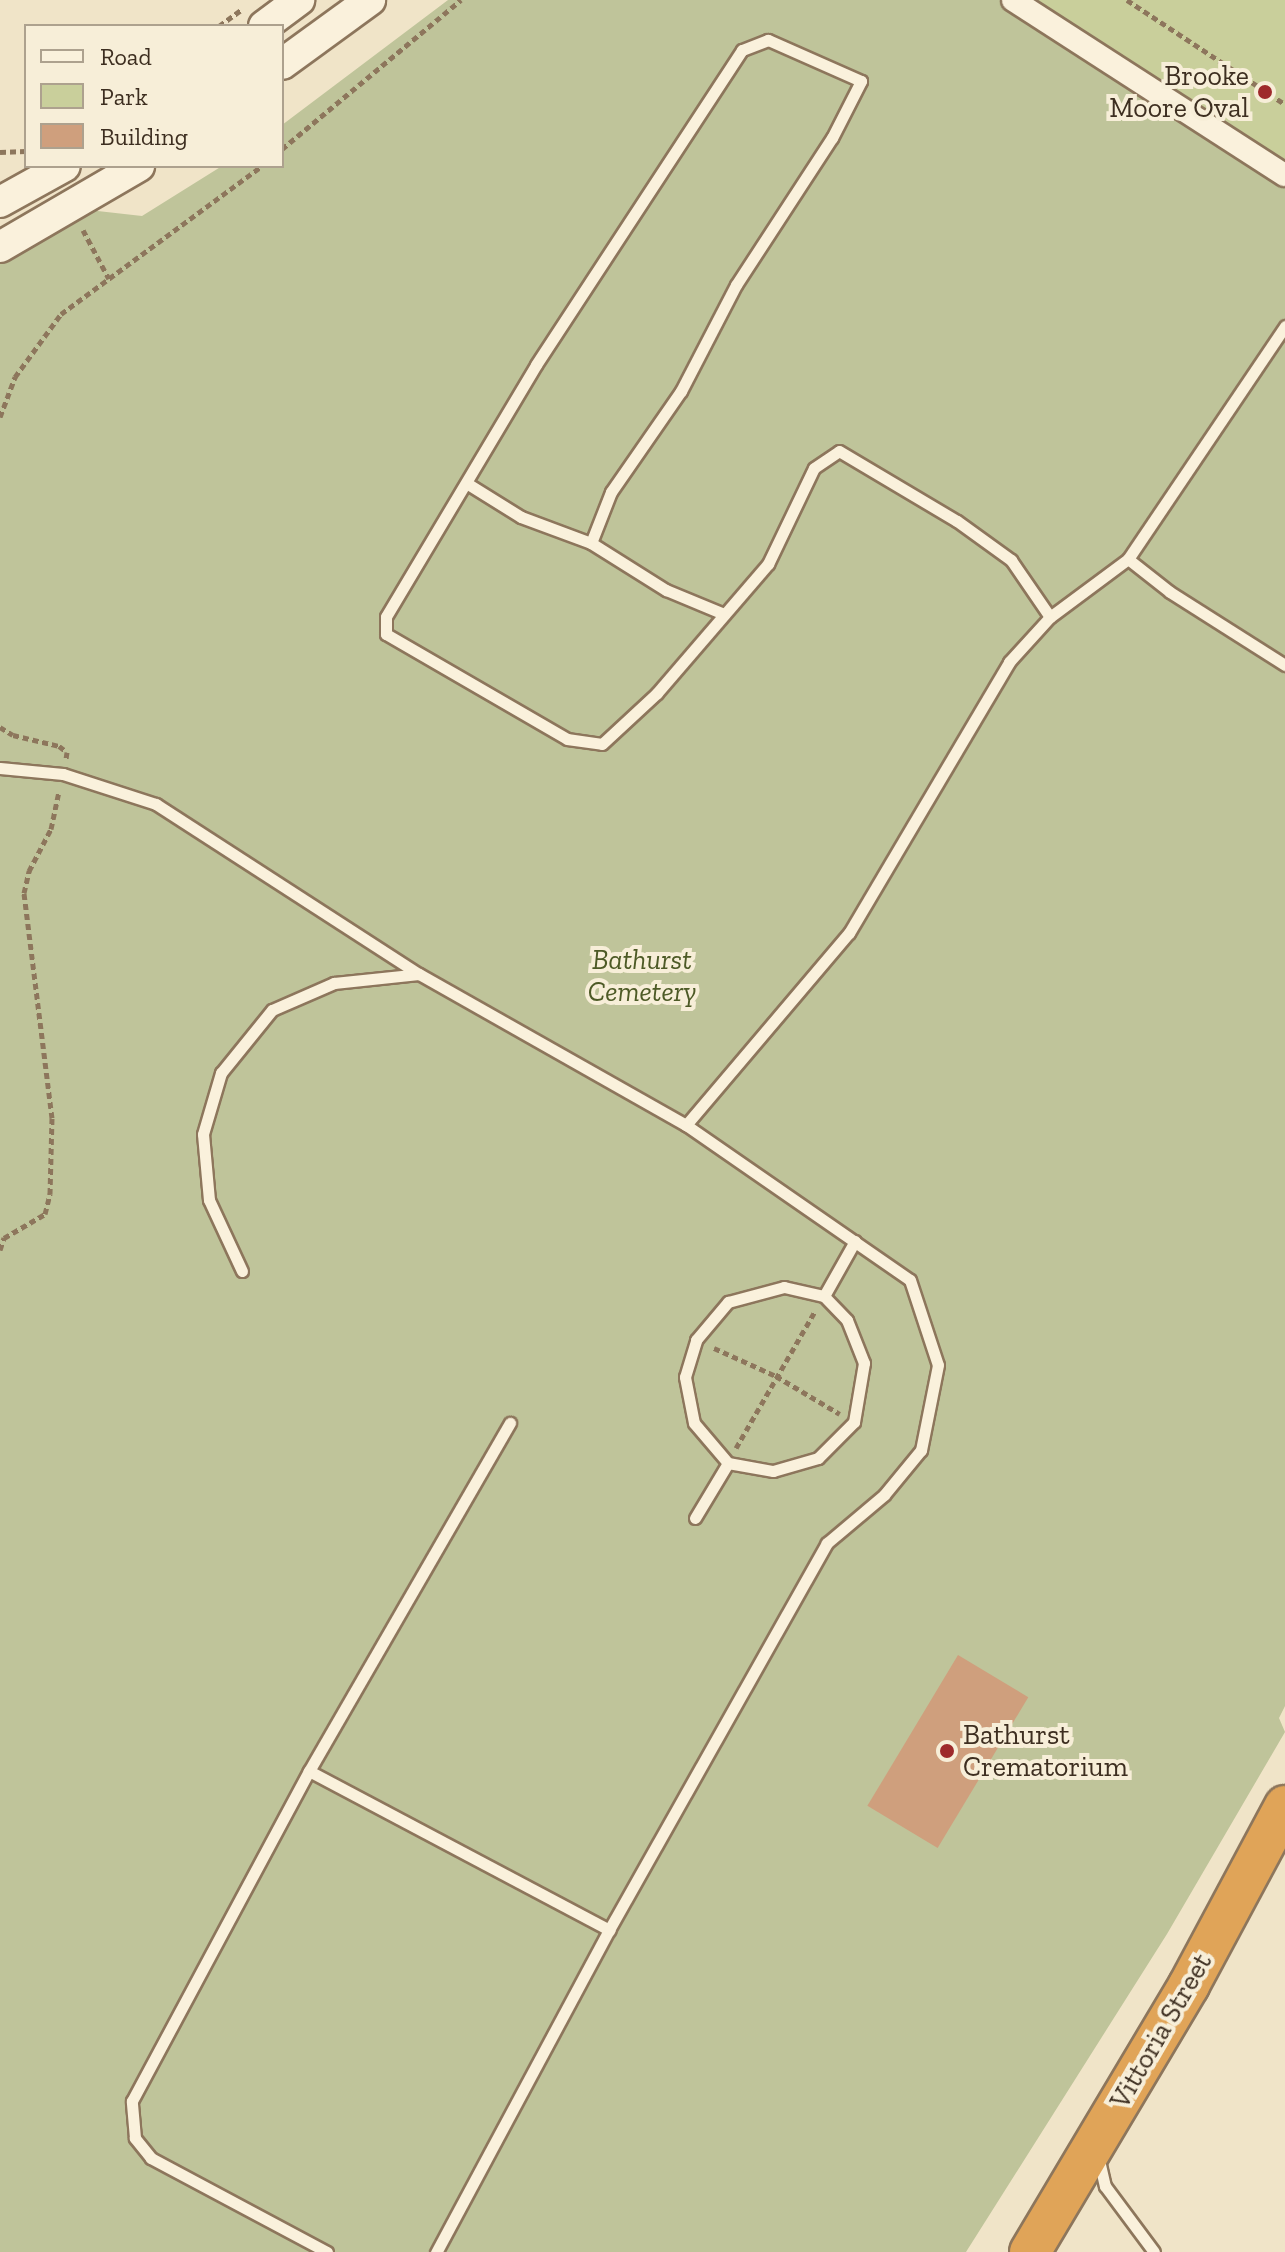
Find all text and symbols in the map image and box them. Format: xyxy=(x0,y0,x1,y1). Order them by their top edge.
legend xyxy=(24,24,284,168)
text: Road xyxy=(100,42,152,71)
place label: Brooke Moore Oval xyxy=(1109,59,1249,125)
text: Park xyxy=(100,82,148,111)
marker: Brooke Moore Oval xyxy=(1256,83,1274,101)
text: Building xyxy=(100,122,188,151)
park label: Bathurst Cemetery xyxy=(588,943,696,1009)
place label: Bathurst Crematorium xyxy=(963,1718,1128,1784)
marker: Bathurst Crematorium xyxy=(938,1742,956,1760)
street label: Vittoria Street xyxy=(1103,1947,1219,2115)

